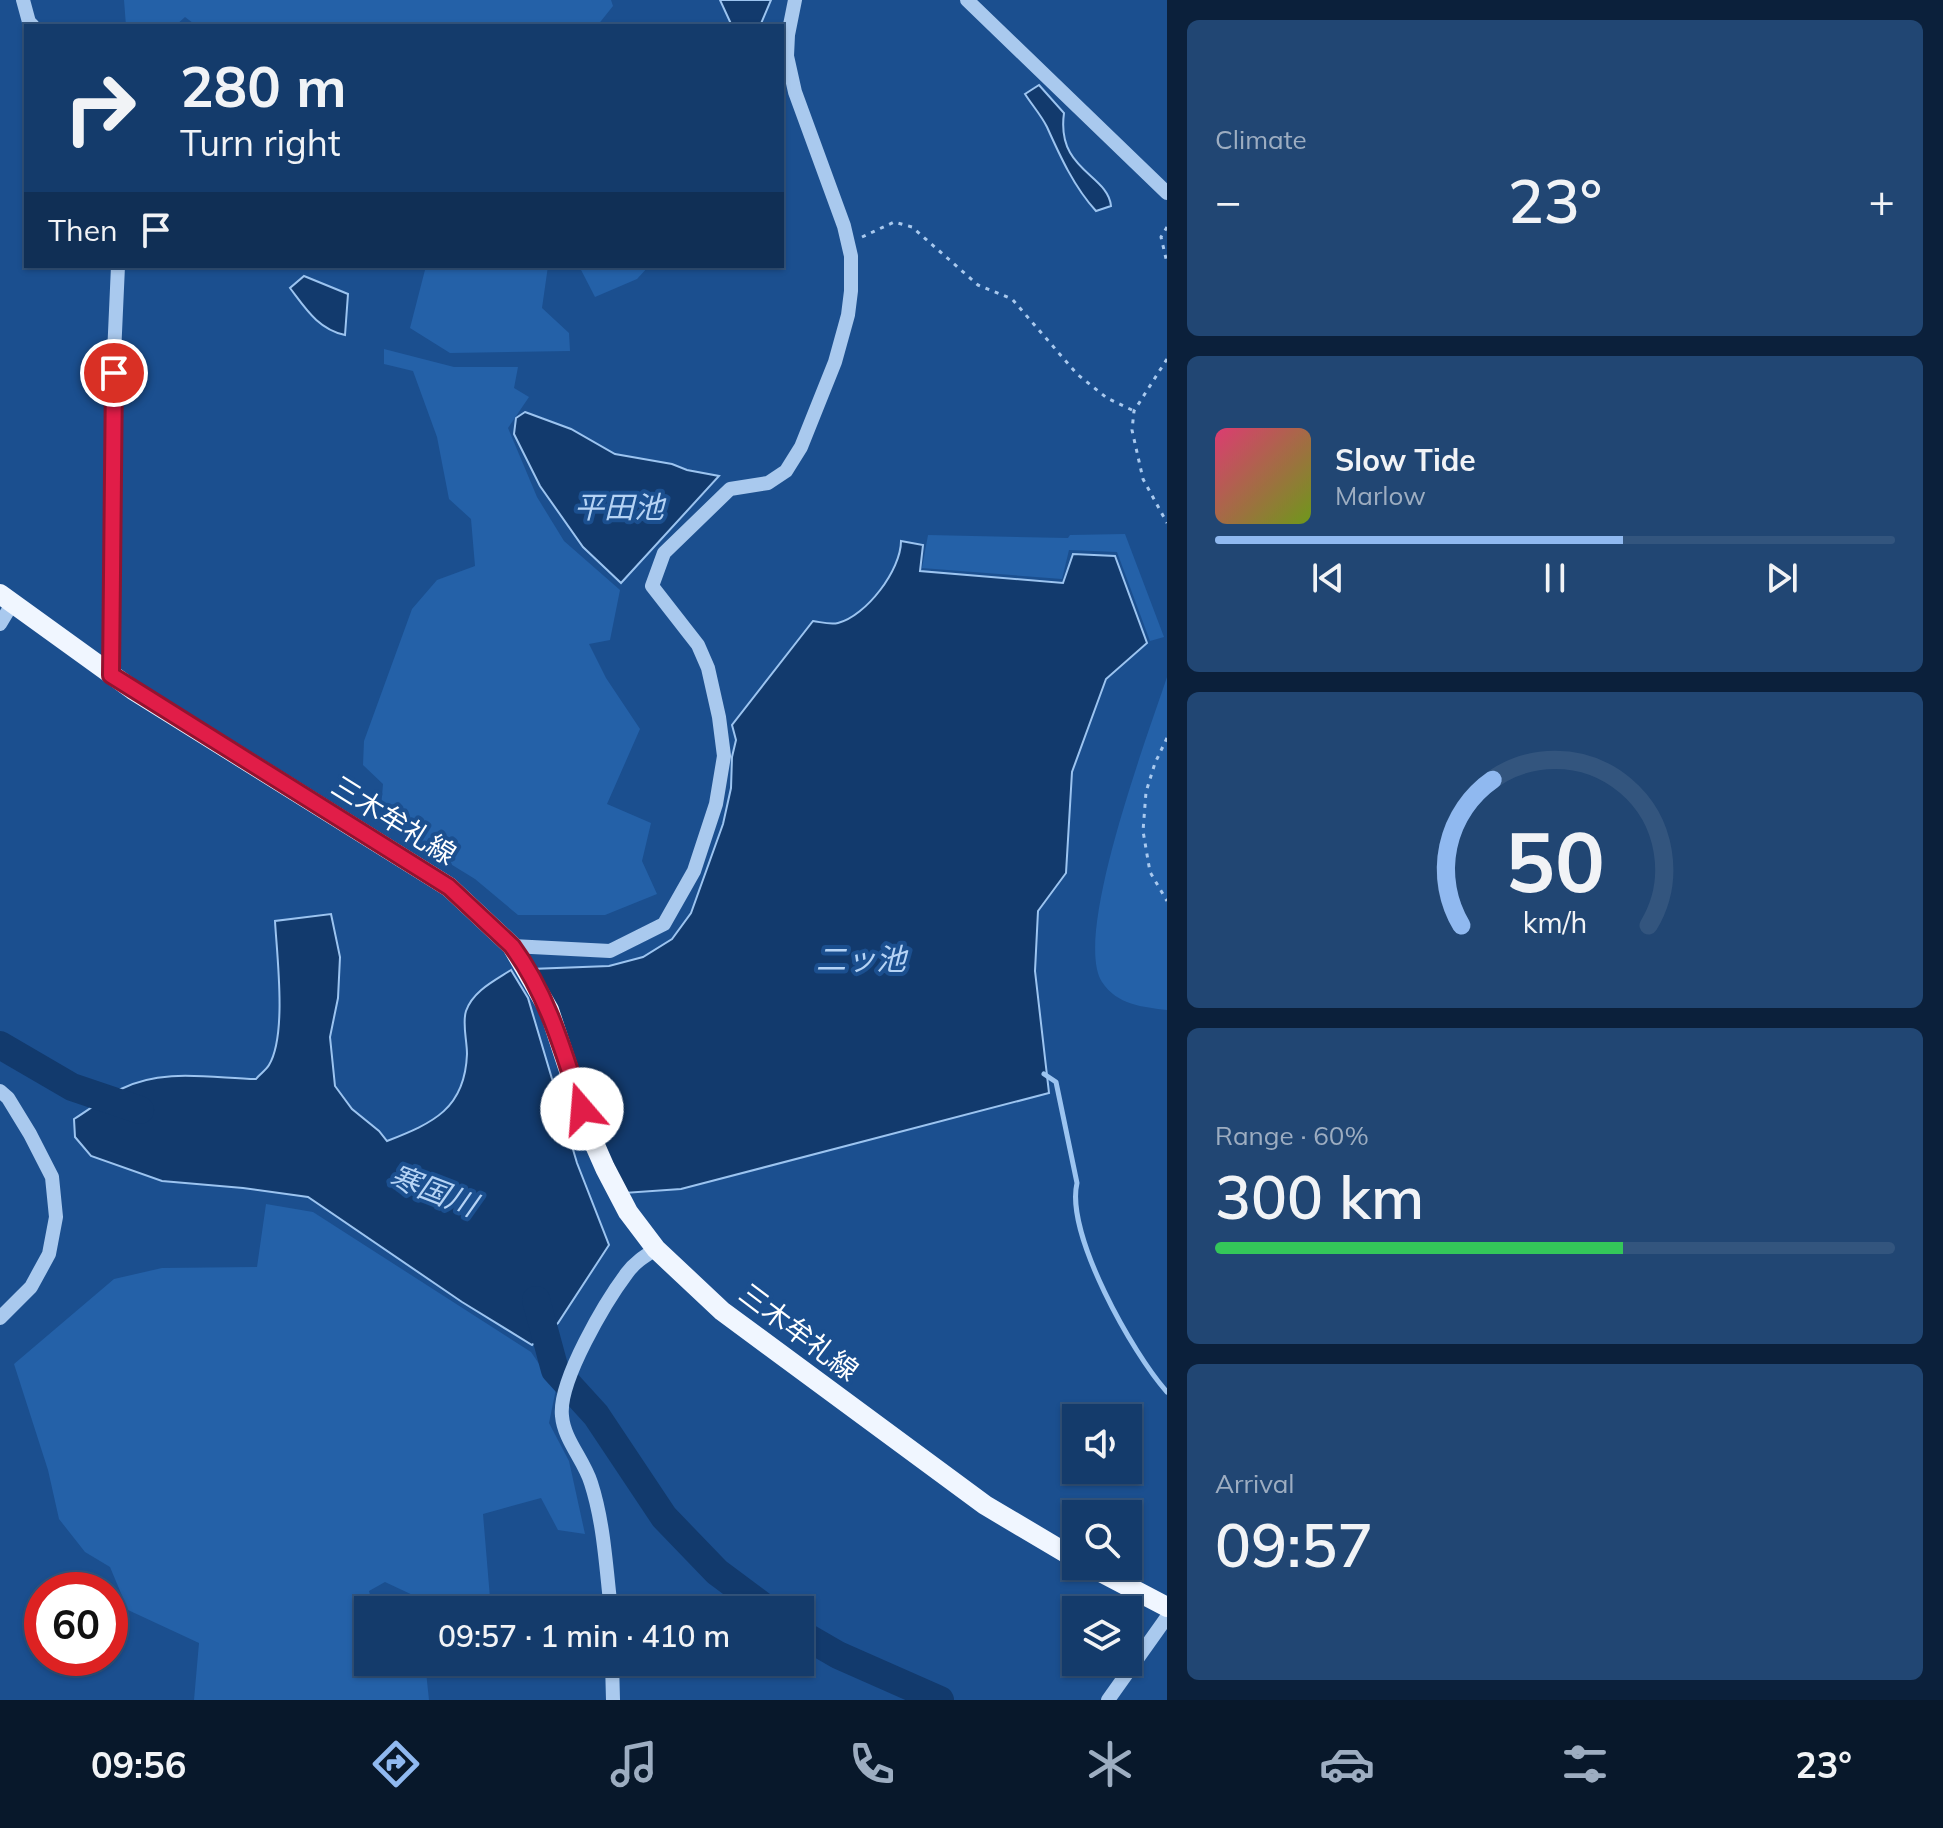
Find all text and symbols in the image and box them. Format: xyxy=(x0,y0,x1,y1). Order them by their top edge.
text: 280 m xyxy=(180,51,347,121)
icon: right xyxy=(48,56,152,160)
text: Turn right xyxy=(180,120,341,165)
text: Climate xyxy=(1215,123,1307,156)
text: 23° xyxy=(1508,163,1602,238)
text: − xyxy=(1215,173,1241,228)
text: + xyxy=(1869,173,1895,228)
icon: arrive xyxy=(134,208,178,252)
text: Then xyxy=(48,211,118,249)
pin xyxy=(80,339,148,407)
icon: arrive xyxy=(92,351,136,395)
text: Slow Tide xyxy=(1335,441,1476,479)
text: Marlow xyxy=(1335,479,1426,512)
water label: 平田池 xyxy=(574,488,667,526)
icon: previous xyxy=(1306,556,1350,600)
icon: pause xyxy=(1533,556,1577,600)
icon: next xyxy=(1760,556,1804,600)
street label: 三木牟礼線 xyxy=(326,768,463,872)
text: 50 xyxy=(1505,808,1605,913)
text: km/h xyxy=(1523,904,1587,940)
water label: 二ッ池 xyxy=(816,940,909,978)
position arrow xyxy=(540,1067,624,1151)
text: Range · 60% xyxy=(1215,1119,1369,1152)
water label: 寒国川 xyxy=(385,1156,485,1225)
text: 300 km xyxy=(1215,1159,1424,1234)
street label: 三木牟礼線 xyxy=(733,1275,866,1388)
map controls xyxy=(1062,1404,1142,1676)
button: sound xyxy=(1062,1404,1142,1484)
text: Arrival xyxy=(1215,1467,1295,1500)
button: search xyxy=(1062,1500,1142,1580)
text: 09:57 xyxy=(1215,1507,1373,1582)
speed limit sign: 60 xyxy=(24,1572,128,1676)
button: layers xyxy=(1062,1596,1142,1676)
text: 09:57 · 1 min · 410 m xyxy=(438,1617,730,1655)
icon: directions xyxy=(368,1736,424,1792)
icon: music xyxy=(606,1736,662,1792)
icon: phone xyxy=(844,1736,900,1792)
icon: climate xyxy=(1082,1736,1138,1792)
icon: car xyxy=(1319,1736,1375,1792)
icon: filters xyxy=(1557,1736,1613,1792)
text: 09:56 xyxy=(91,1742,186,1787)
text: 23° xyxy=(1795,1742,1852,1787)

